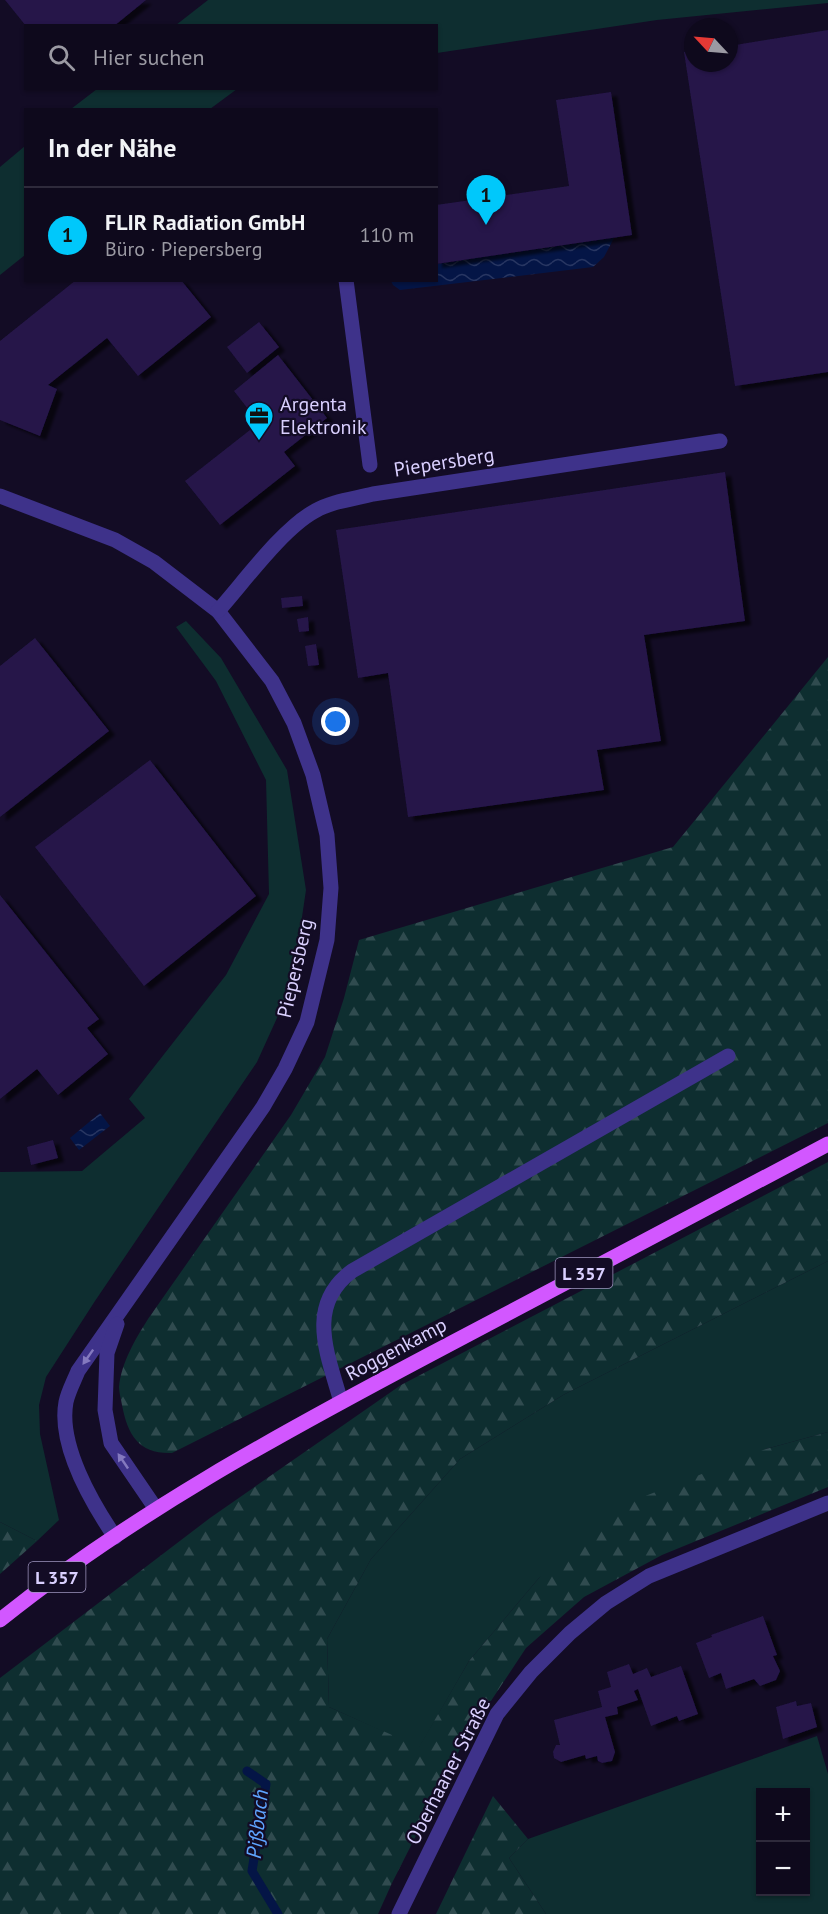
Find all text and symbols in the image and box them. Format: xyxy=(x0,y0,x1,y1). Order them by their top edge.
north arrow xyxy=(684,18,738,72)
search box xyxy=(24,24,438,90)
icon: search xyxy=(45,41,78,74)
text: Hier suchen xyxy=(93,43,205,71)
text: In der Nähe xyxy=(48,131,176,164)
pin: 1 xyxy=(466,176,506,225)
text: FLIR Radiation GmbH xyxy=(105,208,305,236)
text: 1 xyxy=(62,222,73,248)
text: 110 m xyxy=(360,222,414,248)
text: Büro · Piepersberg xyxy=(105,236,262,262)
place label: Argenta Elektronik xyxy=(280,391,367,440)
office icon: Argenta Elektronik xyxy=(243,400,275,442)
street label: Piepersberg xyxy=(392,441,496,483)
your location xyxy=(321,707,350,736)
street label: Piepersberg xyxy=(271,916,319,1020)
road number: L 357 xyxy=(556,1258,612,1288)
street label: Roggenkamp xyxy=(341,1312,451,1386)
one-way arrow xyxy=(82,1348,94,1364)
one-way arrow xyxy=(117,1453,129,1469)
road number: L 357 xyxy=(28,1562,86,1592)
street label: Oberhaaner Straße xyxy=(400,1693,496,1849)
water label: Pißbach xyxy=(240,1788,274,1860)
map controls xyxy=(756,1788,810,1896)
button: + xyxy=(756,1788,810,1842)
button: − xyxy=(756,1842,810,1896)

